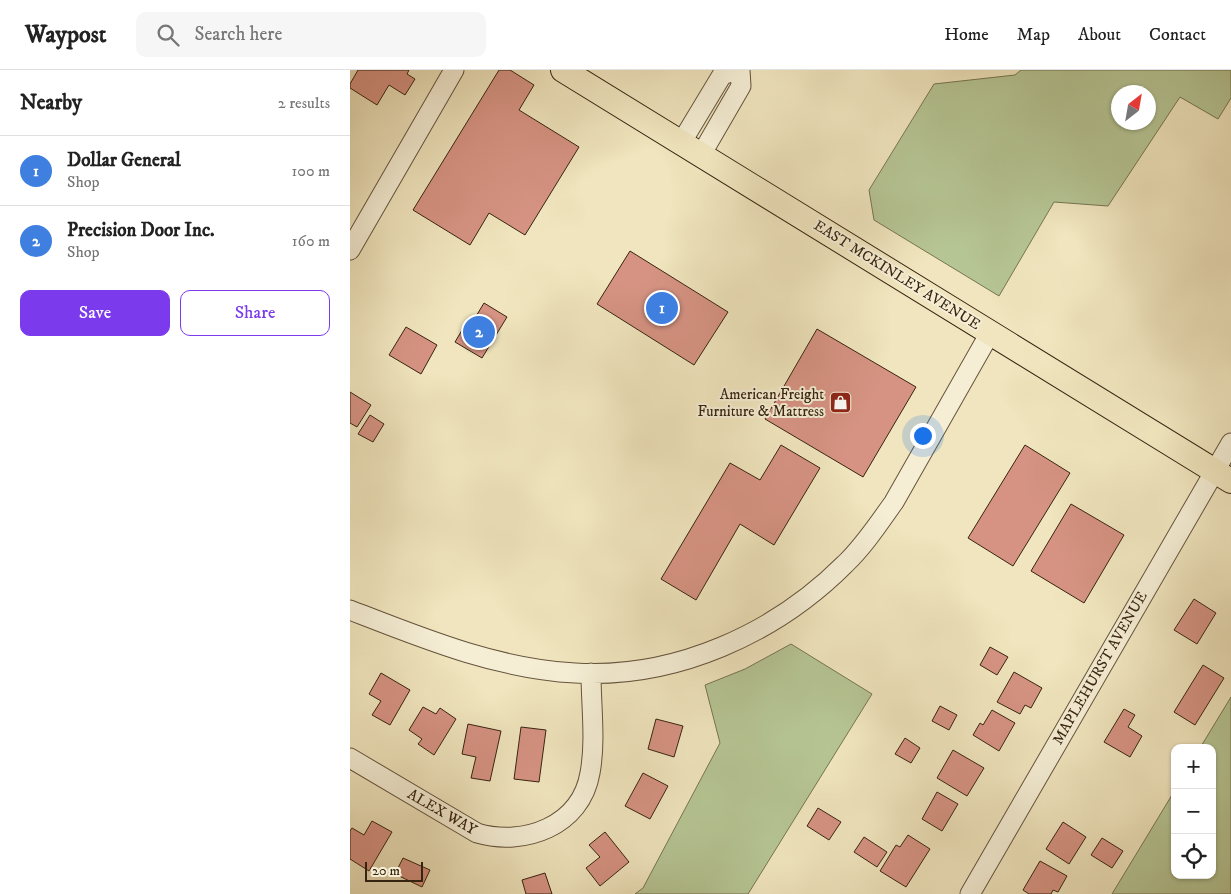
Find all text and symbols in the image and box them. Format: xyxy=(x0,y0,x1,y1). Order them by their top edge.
search box xyxy=(136,12,486,57)
text: Waypost xyxy=(25,20,106,50)
icon: search xyxy=(154,21,182,49)
text: Search here xyxy=(194,23,282,46)
text: Home xyxy=(944,24,989,46)
text: Map xyxy=(1017,24,1050,46)
text: About xyxy=(1078,24,1121,46)
text: Contact xyxy=(1149,24,1206,46)
north arrow xyxy=(1111,85,1156,130)
text: Nearby xyxy=(20,90,82,116)
text: 2 results xyxy=(278,93,330,113)
text: Dollar General xyxy=(67,149,181,172)
text: 1 xyxy=(33,161,39,181)
text: 100 m xyxy=(292,161,330,181)
text: Shop xyxy=(67,172,100,192)
street label: EAST MCKINLEY AVENUE xyxy=(810,216,984,334)
text: Precision Door Inc. xyxy=(67,219,215,242)
text: 2 xyxy=(32,231,40,251)
text: 160 m xyxy=(292,231,330,251)
text: Shop xyxy=(67,242,100,262)
pin: 1 xyxy=(646,289,678,327)
button: Save xyxy=(20,290,170,336)
button: Share xyxy=(180,290,330,336)
pin: 2 xyxy=(463,313,495,351)
place label: American Freight Furniture & Mattress xyxy=(697,385,824,421)
shop icon: American Freight Furniture & Mattress xyxy=(828,391,852,415)
your location xyxy=(910,423,936,449)
street label: MAPLEHURST AVENUE xyxy=(1048,588,1152,748)
map controls xyxy=(1171,744,1216,879)
button: + xyxy=(1171,744,1216,789)
street label: ALEX WAY xyxy=(404,785,481,840)
button: − xyxy=(1171,789,1216,834)
button: locate xyxy=(1171,834,1216,879)
scale bar xyxy=(365,859,422,882)
text: 20 m xyxy=(372,862,400,880)

